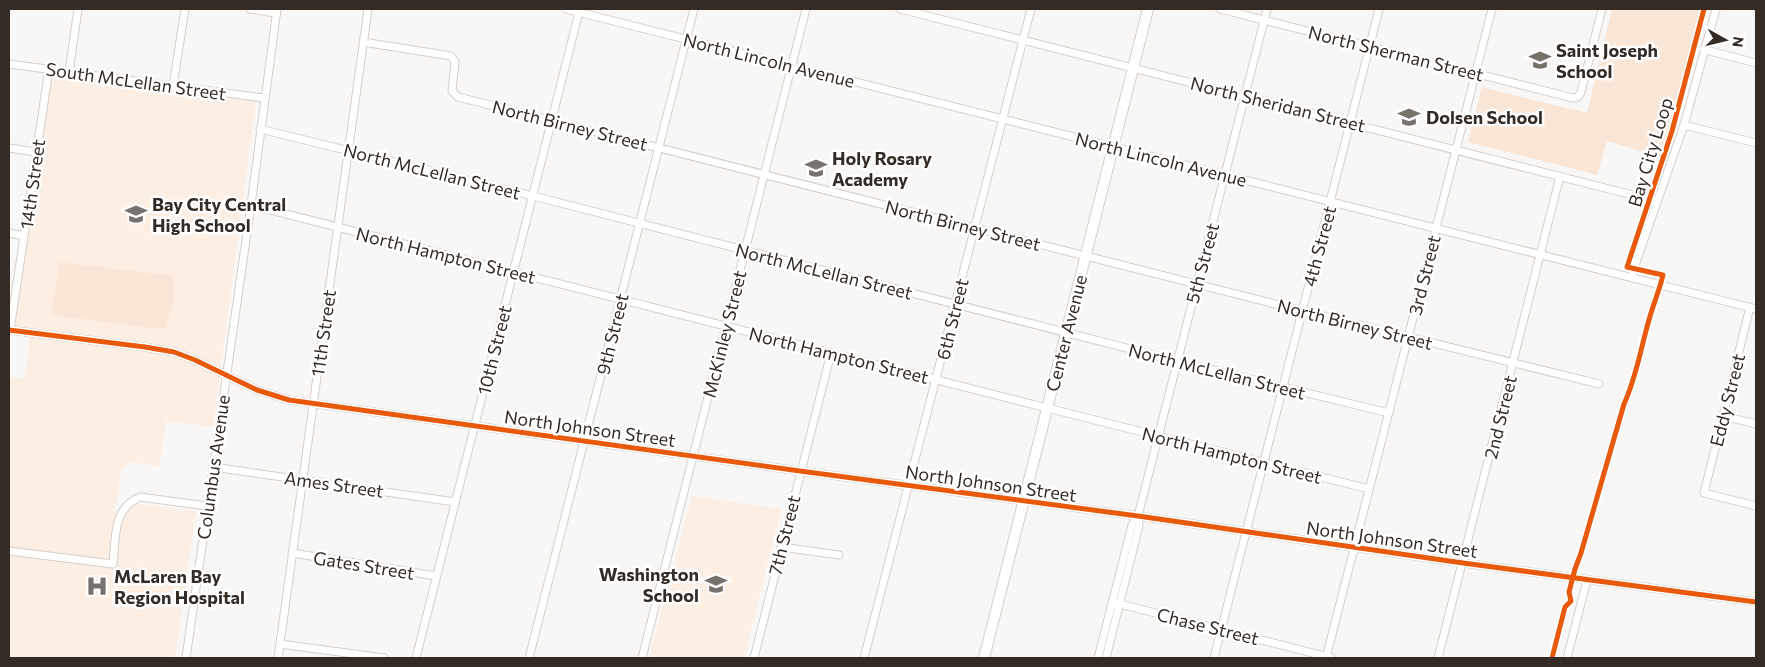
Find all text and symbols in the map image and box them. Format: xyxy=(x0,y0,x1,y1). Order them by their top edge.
north arrow xyxy=(1700,15,1750,65)
street label: North Sherman Street xyxy=(1306,21,1486,85)
street label: North Lincoln Avenue xyxy=(681,28,857,92)
text: N xyxy=(1729,35,1748,48)
place label: Saint Joseph School xyxy=(1556,39,1658,82)
school or university icon: Saint Joseph School xyxy=(1527,47,1553,73)
street label: South McLellan Street xyxy=(45,57,227,105)
street label: North Sheridan Street xyxy=(1188,72,1368,136)
street label: North Birney Street xyxy=(490,95,650,155)
street label: Bay City Loop xyxy=(1623,95,1677,209)
school or university icon: Dolsen School xyxy=(1396,104,1422,130)
place label: Dolsen School xyxy=(1426,106,1543,128)
street label: North Lincoln Avenue xyxy=(1073,127,1249,191)
street label: 14th Street xyxy=(15,138,49,230)
street label: North McLellan Street xyxy=(341,138,523,204)
place label: Holy Rosary Academy xyxy=(832,147,932,190)
school or university icon: Holy Rosary Academy xyxy=(803,155,829,181)
place label: Bay City Central High School xyxy=(152,193,286,236)
street label: North Birney Street xyxy=(883,195,1043,255)
school or university icon: Bay City Central High School xyxy=(123,201,149,227)
street label: 4th Street xyxy=(1298,203,1340,289)
street label: 5th Street xyxy=(1181,220,1223,306)
street label: North Hampton Street xyxy=(354,222,538,288)
street label: 3rd Street xyxy=(1403,233,1445,317)
street label: North McLellan Street xyxy=(733,238,915,304)
street label: McKinley Street xyxy=(698,268,750,400)
street label: Center Avenue xyxy=(1041,272,1091,394)
street label: 6th Street xyxy=(931,276,973,362)
street label: 11th Street xyxy=(306,288,340,378)
street label: 9th Street xyxy=(591,291,633,377)
street label: North Birney Street xyxy=(1275,294,1435,354)
street label: 10th Street xyxy=(472,303,516,397)
street label: North Hampton Street xyxy=(747,322,931,388)
street label: North McLellan Street xyxy=(1126,338,1308,404)
street label: Eddy Street xyxy=(1705,351,1749,449)
street label: 2nd Street xyxy=(1479,373,1521,461)
street label: Columbus Avenue xyxy=(192,393,234,541)
street label: North Johnson Street xyxy=(503,405,677,451)
street label: North Hampton Street xyxy=(1140,422,1324,488)
street label: North Johnson Street xyxy=(904,460,1078,506)
street label: Ames Street xyxy=(283,466,385,502)
street label: 7th Street xyxy=(763,493,805,577)
street label: North Johnson Street xyxy=(1305,516,1479,562)
street label: Gates Street xyxy=(312,546,416,584)
place label: Washington School xyxy=(599,563,699,606)
place label: McLaren Bay Region Hospital xyxy=(114,565,245,608)
school or university icon: Washington School xyxy=(703,571,729,597)
hospital icon: McLaren Bay Region Hospital xyxy=(84,573,110,599)
street label: Chase Street xyxy=(1155,603,1261,649)

